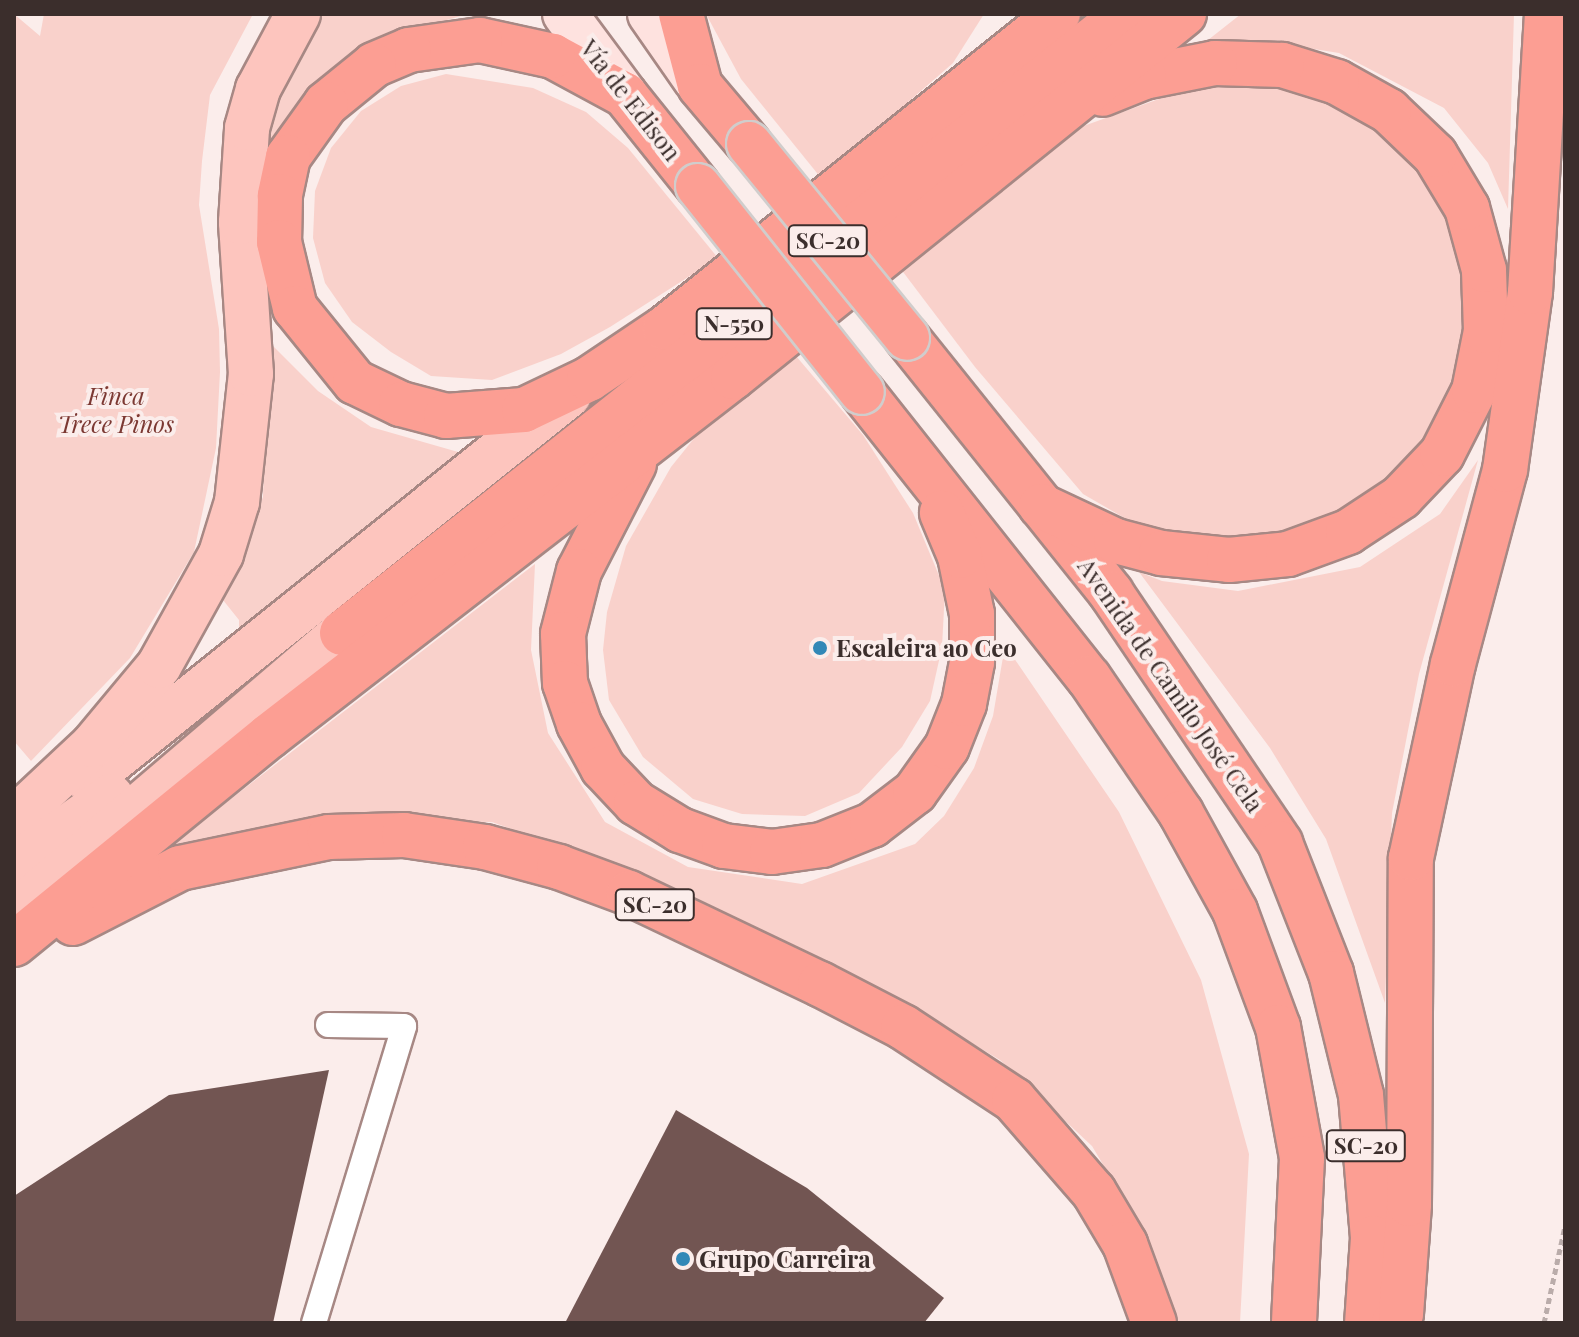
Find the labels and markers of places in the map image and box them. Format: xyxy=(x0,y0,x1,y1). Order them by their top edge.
place label: Escaleira ao Ceo xyxy=(836,634,1017,662)
marker: Escaleira ao Ceo xyxy=(811,639,829,657)
place label: Grupo Carreira xyxy=(699,1245,871,1273)
marker: Grupo Carreira xyxy=(674,1250,692,1268)

